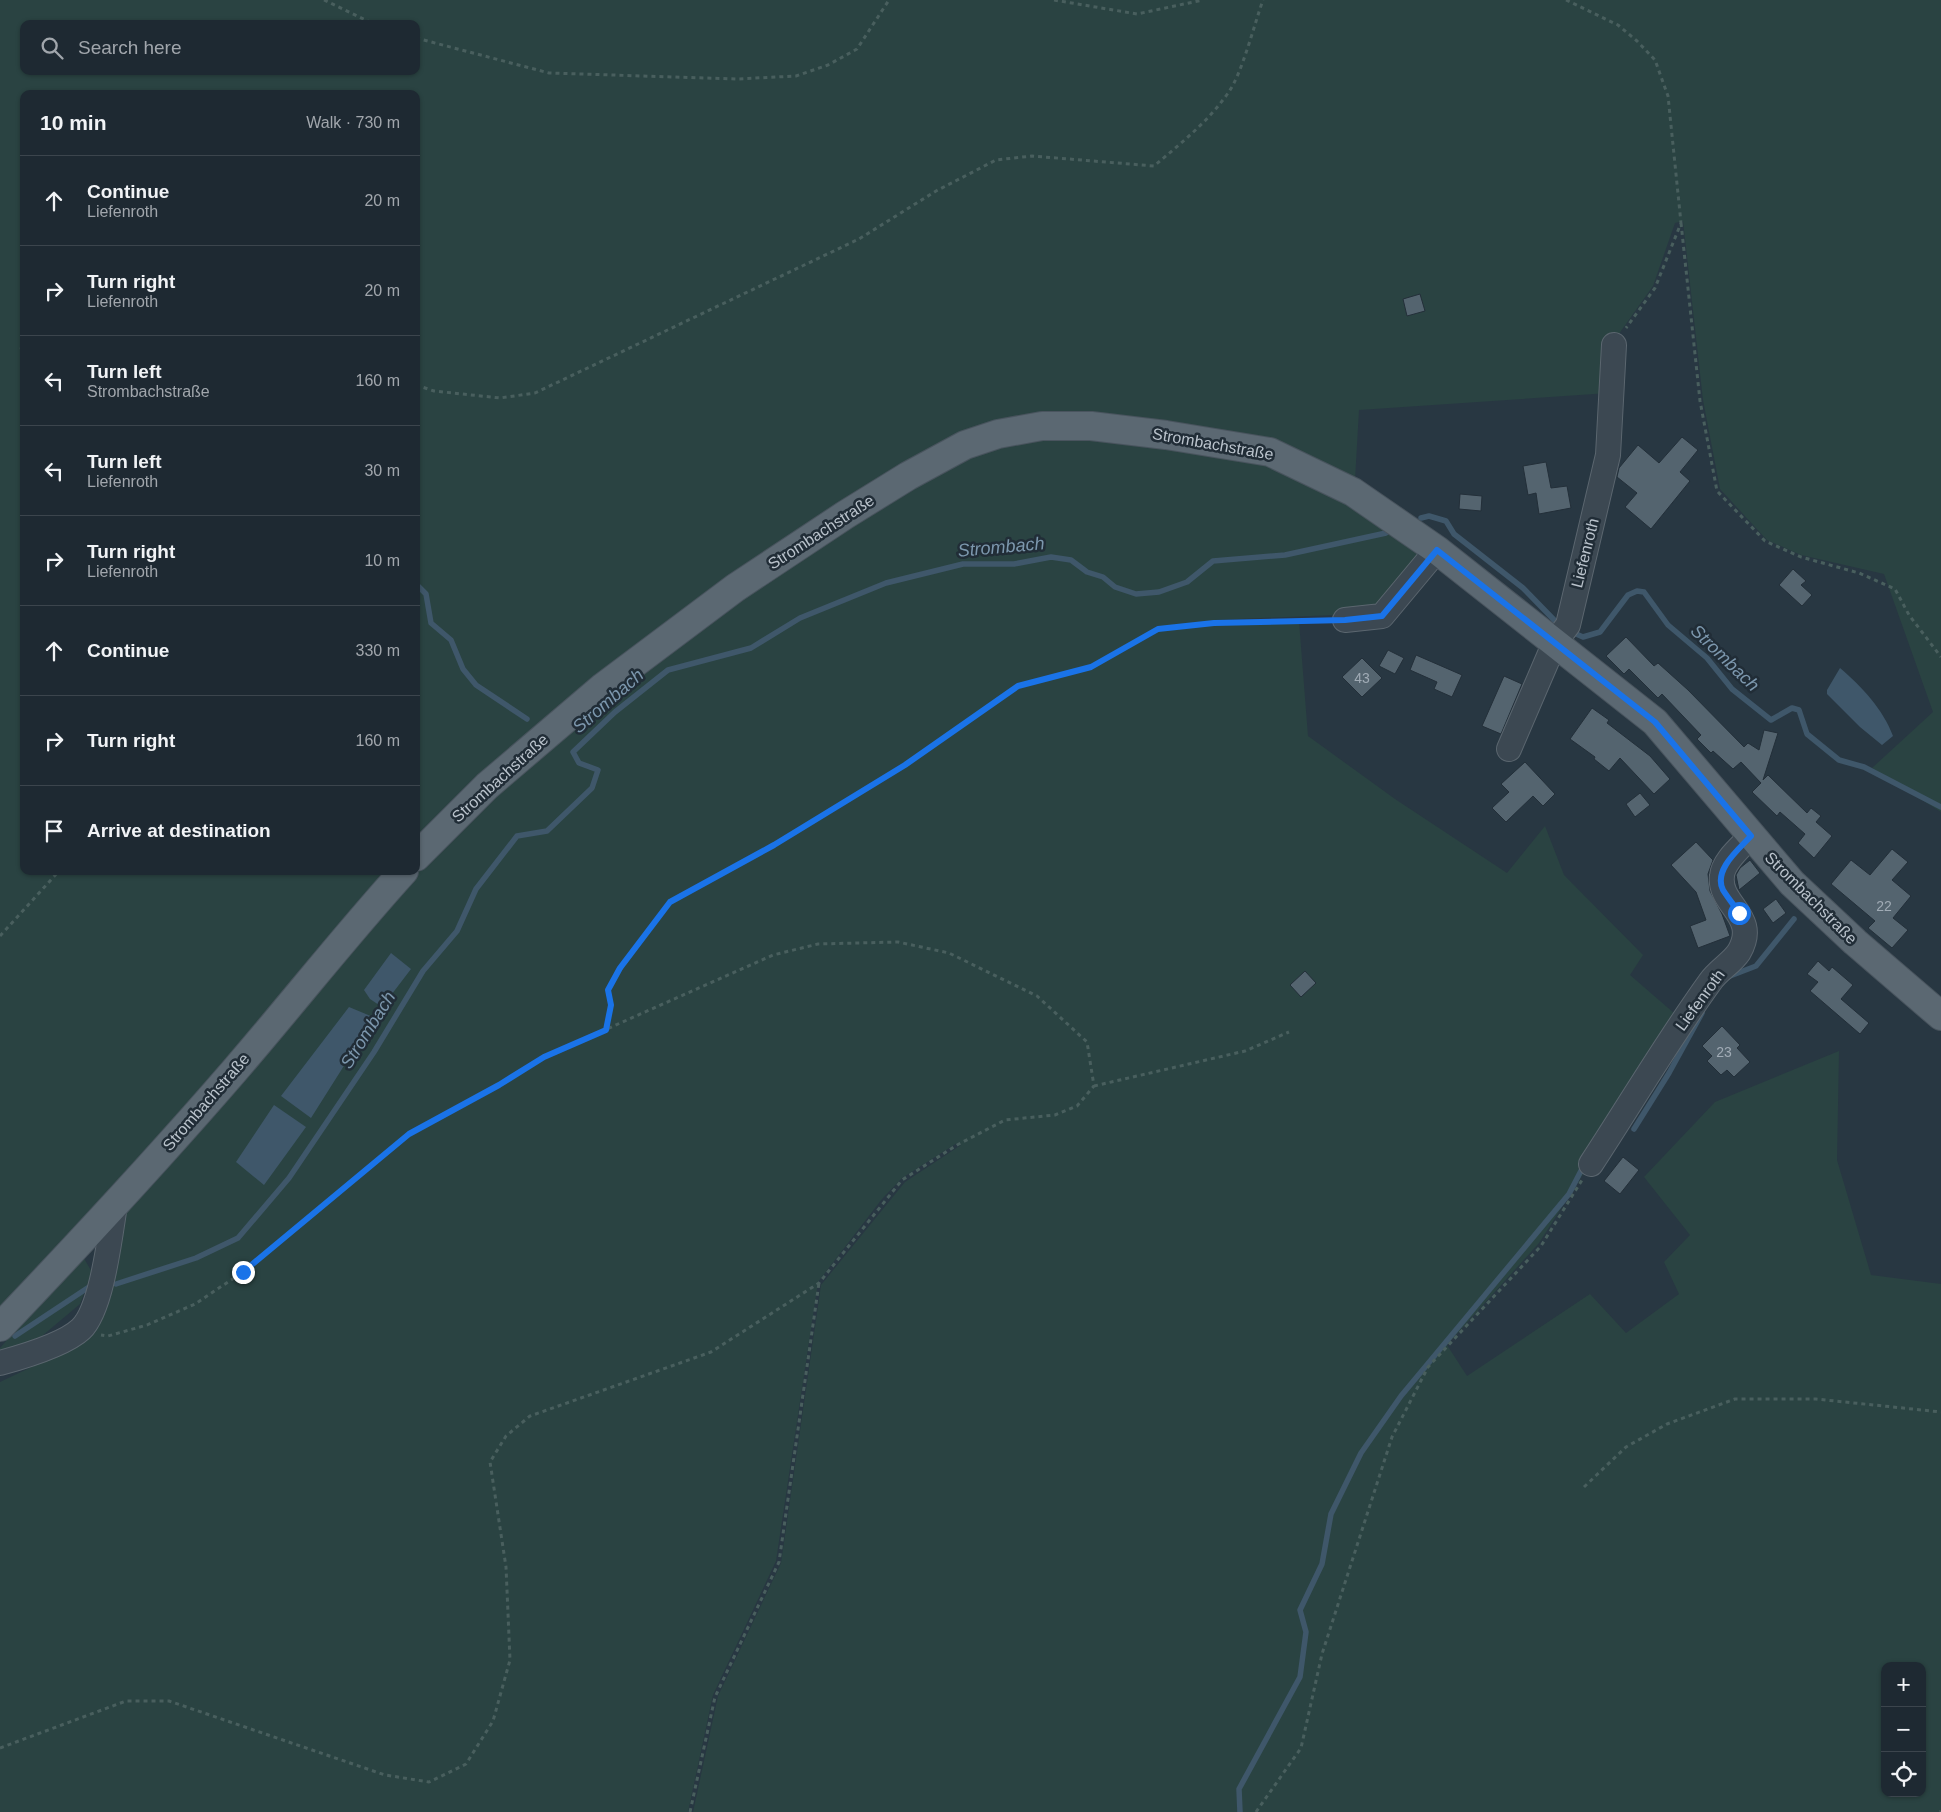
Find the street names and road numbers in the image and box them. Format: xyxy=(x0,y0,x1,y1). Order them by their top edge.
street label: Strombachstraße xyxy=(1151,425,1275,463)
street label: Strombachstraße xyxy=(765,491,877,573)
street label: Liefenroth xyxy=(1568,516,1602,590)
street label: Strombachstraße xyxy=(449,731,551,825)
street label: Strombachstraße xyxy=(1762,849,1860,947)
street label: Liefenroth xyxy=(1672,966,1728,1034)
street label: Strombachstraße xyxy=(159,1050,253,1154)

